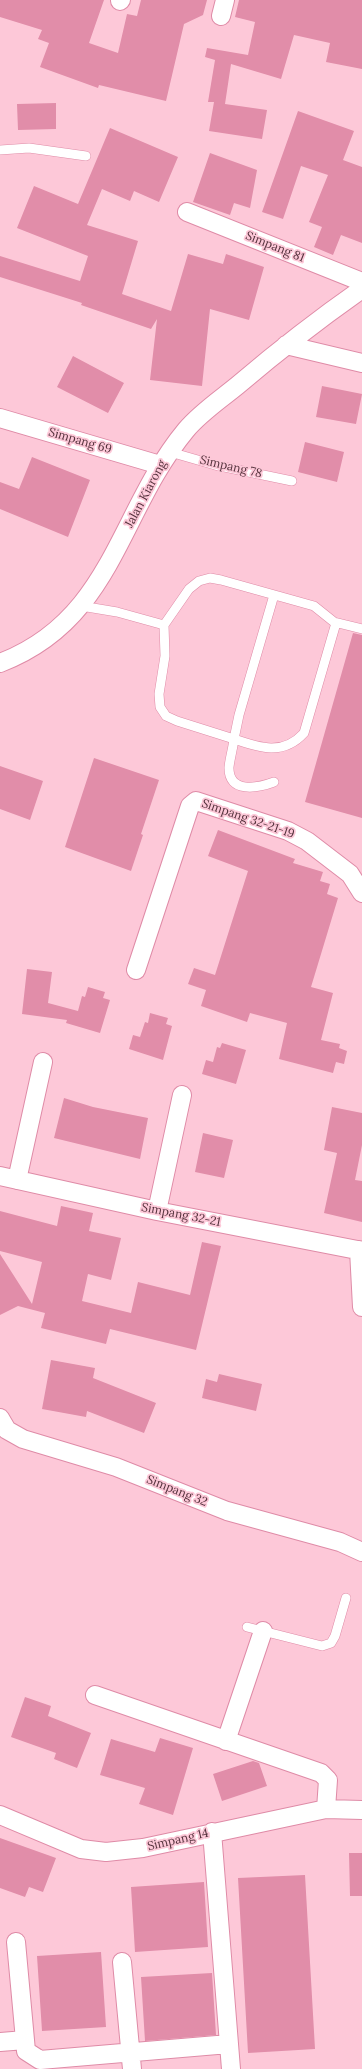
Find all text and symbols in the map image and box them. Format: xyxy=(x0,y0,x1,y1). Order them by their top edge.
street label: Simpang 81 xyxy=(243,229,307,265)
street label: Simpang 69 xyxy=(47,425,113,457)
street label: Simpang 78 xyxy=(198,453,264,481)
street label: Jalan Kiarong xyxy=(122,458,170,530)
street label: Simpang 32-21-19 xyxy=(200,796,296,842)
street label: Simpang 32-21 xyxy=(140,1200,222,1230)
street label: Simpang 32 xyxy=(144,1472,210,1510)
street label: Simpang 14 xyxy=(146,1826,210,1854)

